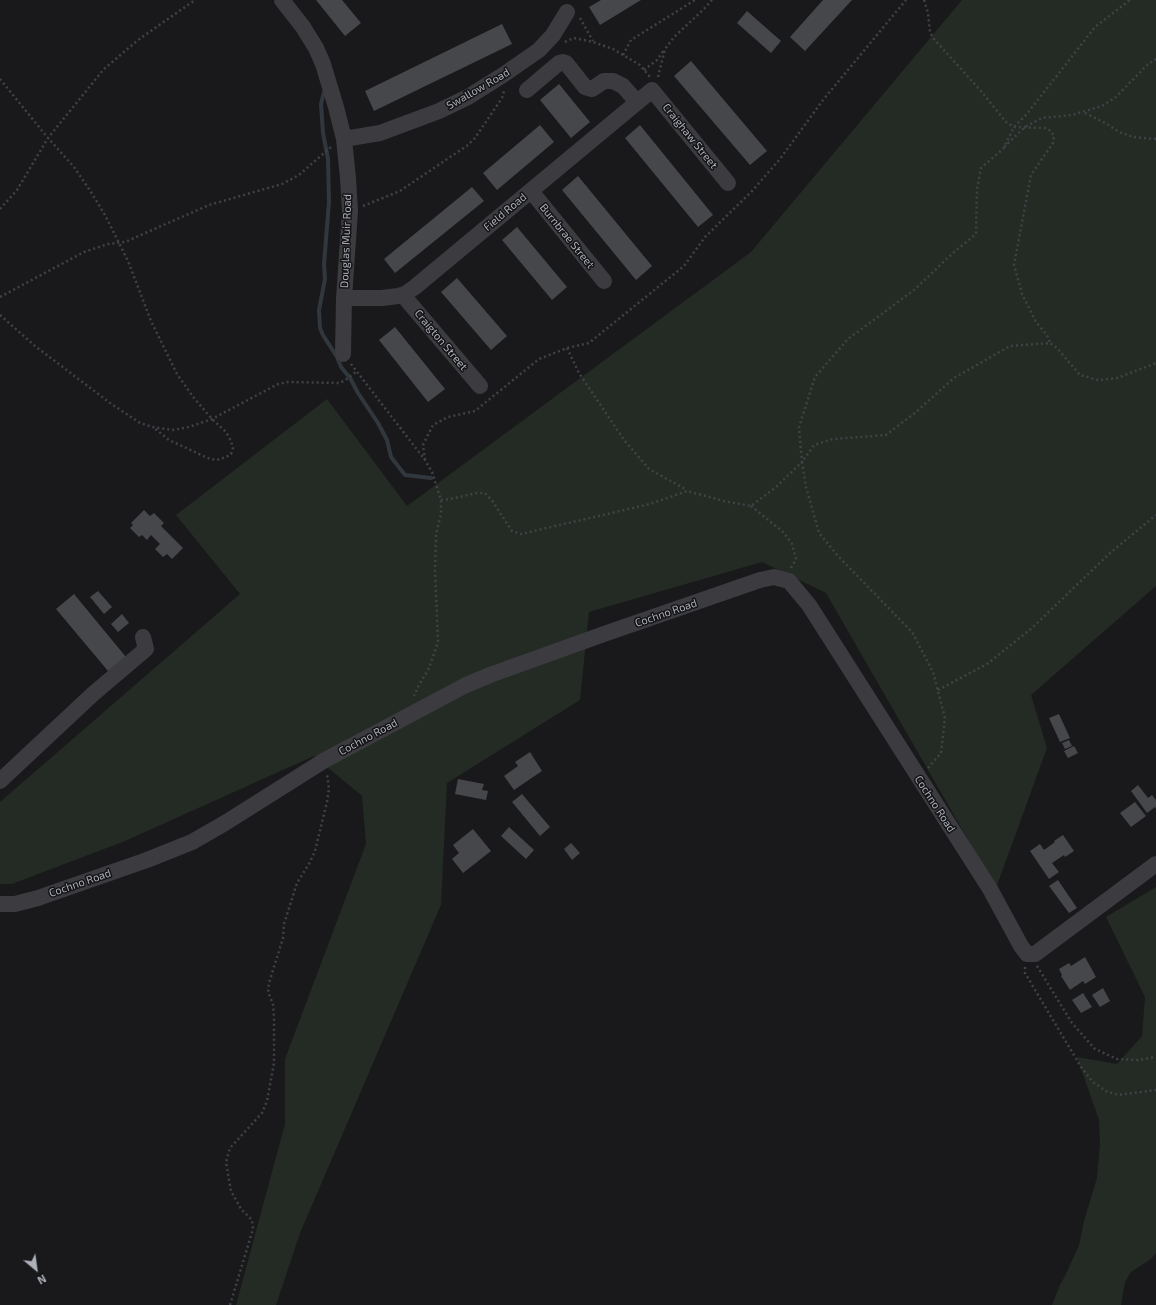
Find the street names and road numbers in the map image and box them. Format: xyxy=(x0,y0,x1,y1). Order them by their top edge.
street label: Swallow Road xyxy=(444,66,512,112)
street label: Craighaw Street xyxy=(660,101,720,171)
street label: Field Road xyxy=(481,190,529,234)
street label: Douglas Muir Road xyxy=(338,194,354,288)
street label: Burnbrae Street xyxy=(537,201,597,271)
street label: Craigton Street xyxy=(412,307,470,373)
street label: Cochno Road xyxy=(633,596,699,630)
street label: Cochno Road xyxy=(336,716,400,758)
street label: Cochno Road xyxy=(912,773,958,835)
street label: Cochno Road xyxy=(47,866,113,900)

